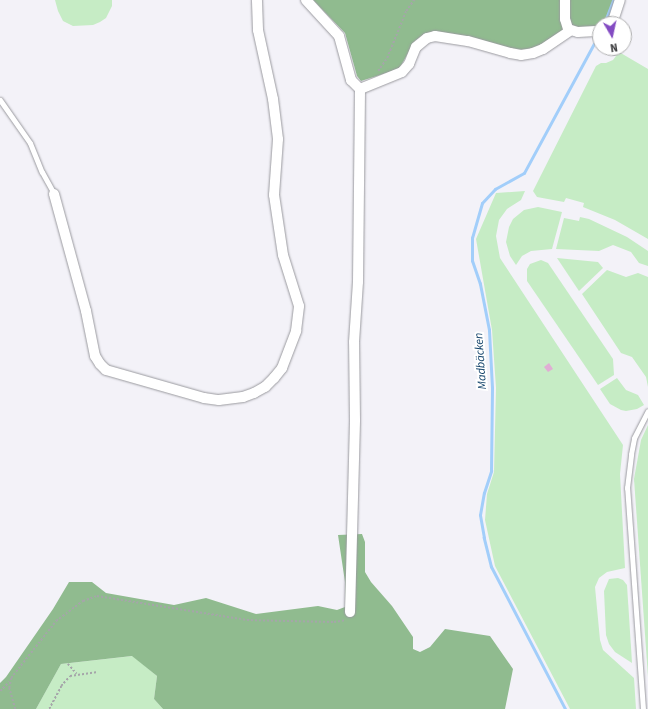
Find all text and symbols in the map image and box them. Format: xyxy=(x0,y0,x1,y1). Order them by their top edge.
north arrow xyxy=(592,16,632,56)
text: N xyxy=(609,39,619,55)
water label: Madbäcken xyxy=(472,332,490,390)

